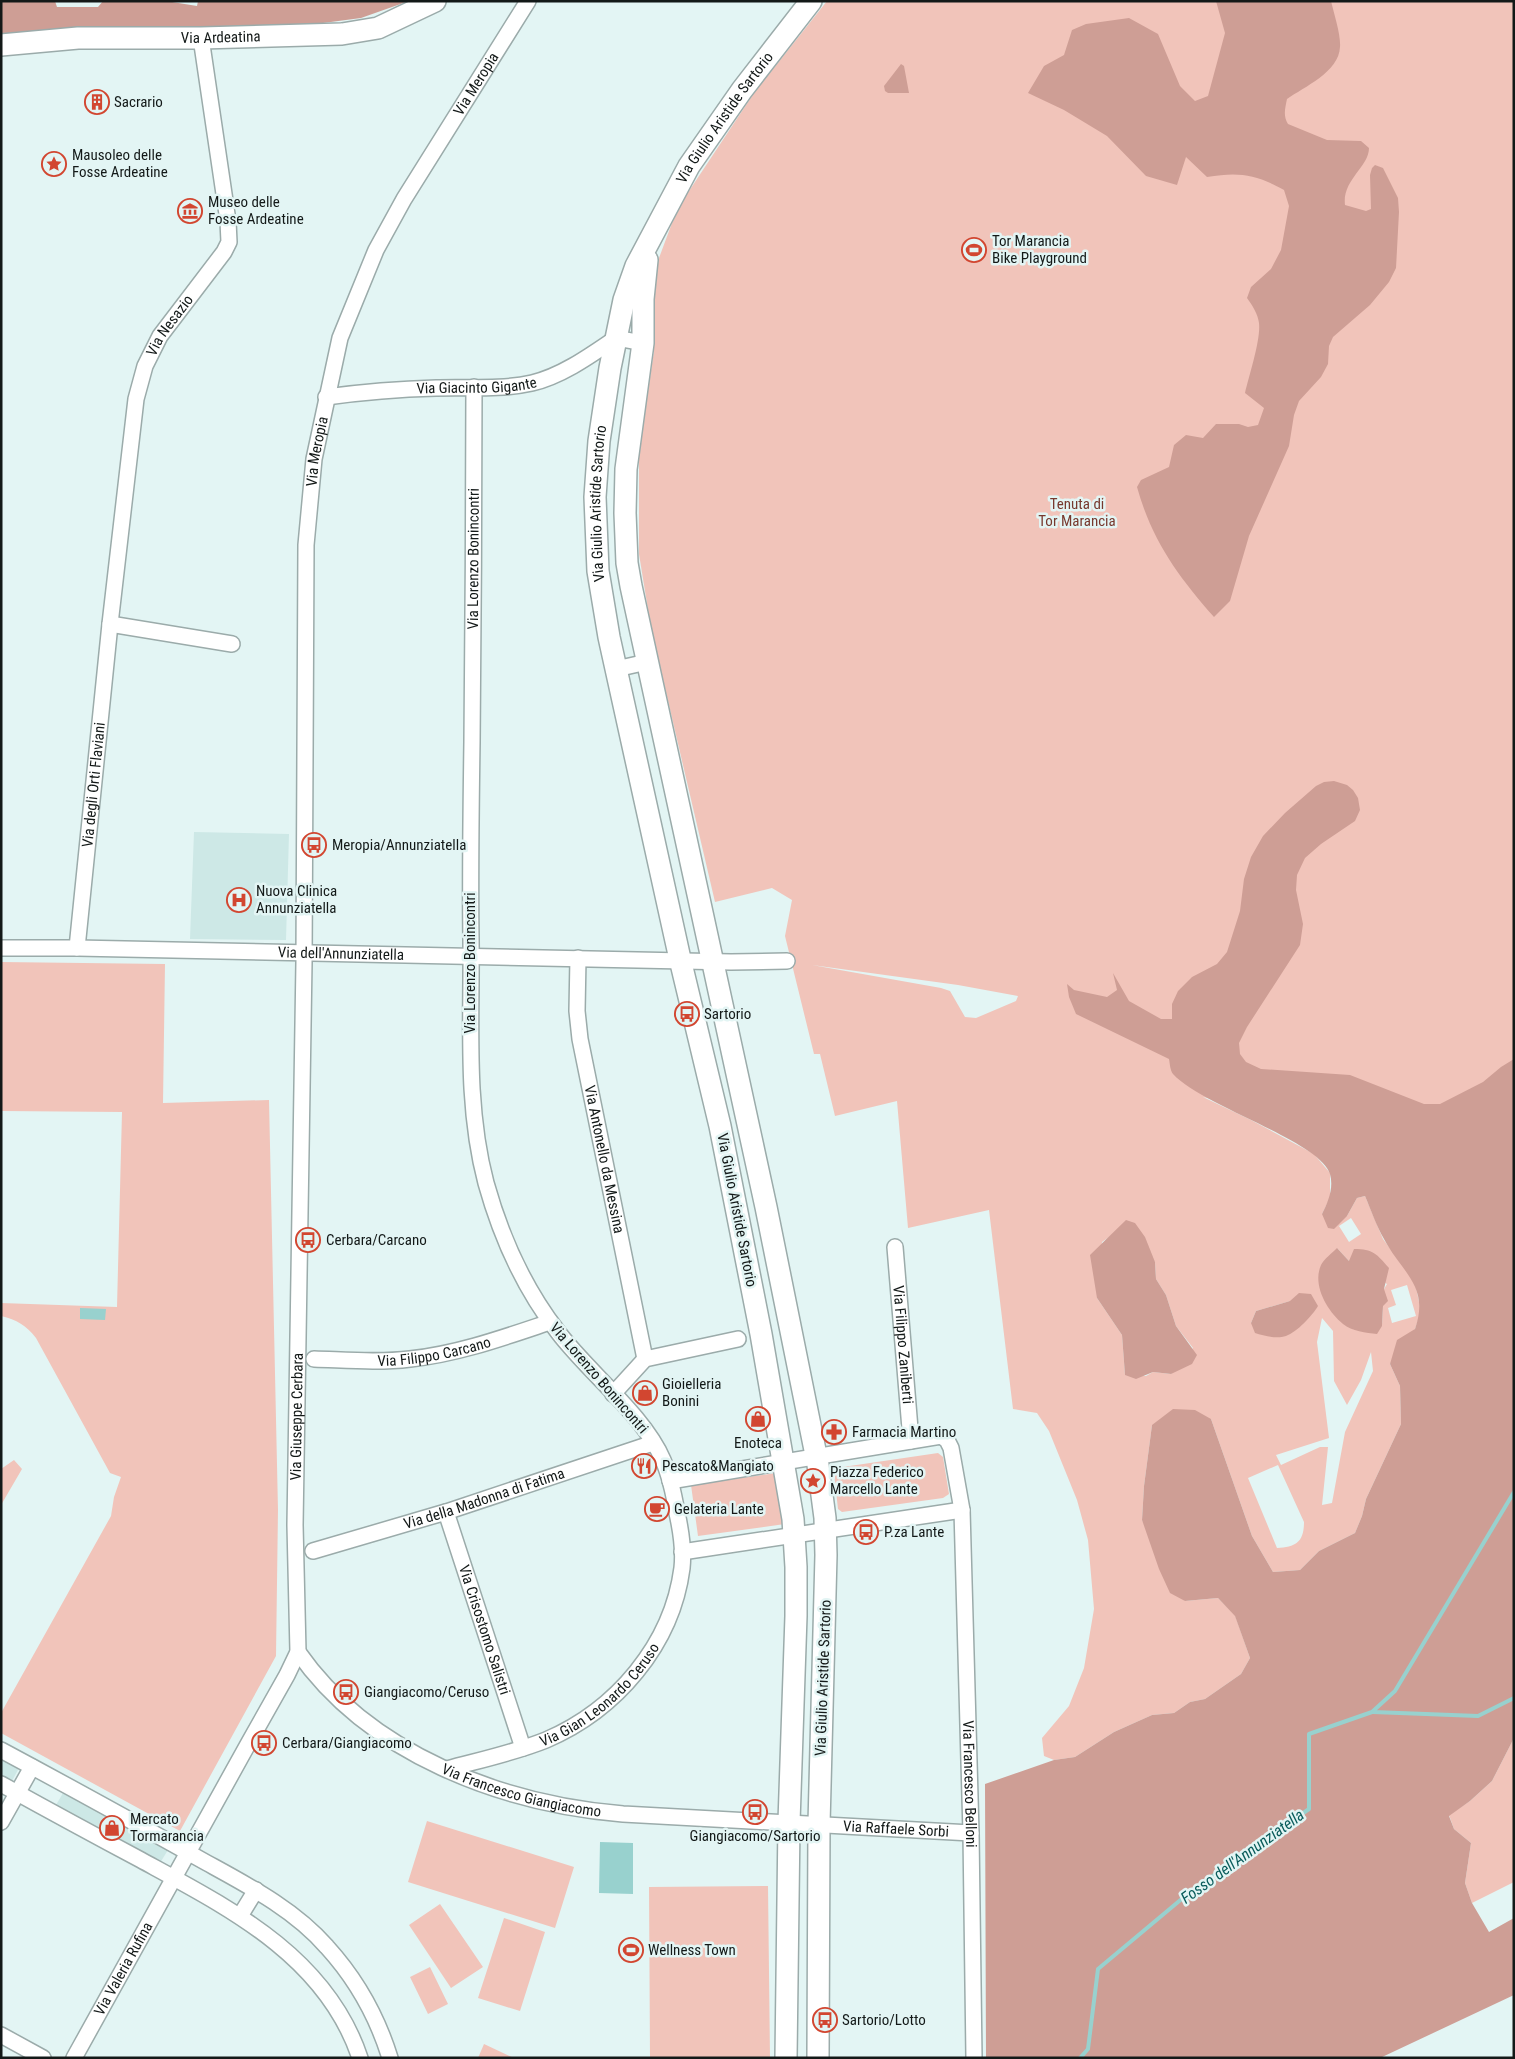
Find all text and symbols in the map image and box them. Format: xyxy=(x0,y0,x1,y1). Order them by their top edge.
street label: Via Ardeatina xyxy=(181,27,261,47)
street label: Via Giulio Aristide Sartorio xyxy=(672,48,777,186)
street label: Via Meropia xyxy=(450,49,502,119)
building icon: Sacrario xyxy=(84,89,110,115)
place label: Sacrario xyxy=(114,93,163,111)
place label: Mausoleo delle Fosse Ardeatine xyxy=(72,146,168,181)
place icon: Mausoleo delle Fosse Ardeatine xyxy=(41,151,67,177)
place label: Museo delle Fosse Ardeatine xyxy=(208,193,304,228)
museum icon: Museo delle Fosse Ardeatine xyxy=(177,198,203,224)
place label: Tor Marancia Bike Playground xyxy=(992,232,1087,267)
sports icon: Tor Marancia Bike Playground xyxy=(961,237,987,263)
street label: Via Nesazio xyxy=(142,291,197,359)
street label: Via Giacinto Gigante xyxy=(416,373,539,398)
street label: Via Meropia xyxy=(302,415,332,487)
street label: Via Giulio Aristide Sartorio xyxy=(586,424,610,583)
street label: Via Lorenzo Bonincontri xyxy=(464,488,483,629)
park label: Tenuta di Tor Marancia xyxy=(1038,495,1116,530)
street label: Via degli Orti Flaviani xyxy=(78,721,109,848)
bus stop icon: Meropia/Annunziatella xyxy=(301,832,327,858)
place label: Meropia/Annunziatella xyxy=(332,836,466,854)
place label: Nuova Clinica Annunziatella xyxy=(256,882,337,917)
hospital icon: Nuova Clinica Annunziatella xyxy=(226,887,252,913)
street label: Via Lorenzo Bonincontri xyxy=(461,892,479,1034)
street label: Via dell'Annunziatella xyxy=(278,943,404,964)
bus stop icon: Sartorio xyxy=(674,1001,700,1027)
place label: Sartorio xyxy=(704,1005,751,1023)
street label: Via Antonello da Messina xyxy=(581,1084,628,1235)
street label: Via Giulio Aristide Sartorio xyxy=(713,1131,761,1289)
bus stop icon: Cerbara/Carcano xyxy=(295,1227,321,1253)
place label: Cerbara/Carcano xyxy=(326,1231,427,1249)
street label: Via Filippo Zaniberti xyxy=(889,1285,917,1405)
street label: Via Lorenzo Bonincontri xyxy=(546,1319,652,1437)
street label: Via Filippo Carcano xyxy=(377,1333,493,1370)
street label: Via Giuseppe Cerbara xyxy=(287,1353,307,1481)
place label: Gioielleria Bonini xyxy=(662,1375,721,1410)
shop icon: Gioielleria Bonini xyxy=(632,1380,658,1406)
shop icon: Enoteca xyxy=(745,1406,771,1432)
pharmacy icon: Farmacia Martino xyxy=(821,1419,847,1445)
place label: Farmacia Martino xyxy=(852,1423,956,1441)
place label: Enoteca xyxy=(734,1434,782,1452)
restaurant icon: Pescato&Mangiato xyxy=(631,1453,657,1479)
place label: Pescato&Mangiato xyxy=(662,1457,774,1475)
place label: Piazza Federico Marcello Lante xyxy=(830,1463,924,1498)
street label: Via della Madonna di Fatima xyxy=(402,1464,567,1533)
place icon: Piazza Federico Marcello Lante xyxy=(800,1468,826,1494)
cafe icon: Gelateria Lante xyxy=(644,1496,670,1522)
place label: Gelateria Lante xyxy=(674,1500,764,1518)
bus stop icon: P.za Lante xyxy=(853,1519,879,1545)
place label: P.za Lante xyxy=(884,1523,944,1541)
street label: Via Crisostomo Salistri xyxy=(455,1563,514,1697)
street label: Via Giulio Aristide Sartorio xyxy=(811,1600,835,1756)
street label: Via Gian Leonardo Ceruso xyxy=(537,1640,663,1751)
bus stop icon: Giangiacomo/Ceruso xyxy=(333,1679,359,1705)
place label: Giangiacomo/Ceruso xyxy=(364,1683,489,1701)
street label: Via Francesco Belloni xyxy=(959,1720,980,1848)
bus stop icon: Cerbara/Giangiacomo xyxy=(251,1730,277,1756)
place label: Cerbara/Giangiacomo xyxy=(282,1734,412,1752)
street label: Via Francesco Giangiacomo xyxy=(439,1760,602,1821)
bus stop icon: Giangiacomo/Sartorio xyxy=(742,1799,768,1825)
water label: Fosso dell'Annunziatella xyxy=(1177,1805,1308,1908)
place label: Mercato Tormarancia xyxy=(130,1810,204,1845)
shop icon: Mercato Tormarancia xyxy=(99,1815,125,1841)
street label: Via Raffaele Sorbi xyxy=(843,1817,949,1841)
place label: Giangiacomo/Sartorio xyxy=(690,1827,820,1845)
street label: Via Valeria Rufina xyxy=(90,1919,156,2019)
sports icon: Wellness Town xyxy=(618,1937,644,1963)
place label: Wellness Town xyxy=(648,1941,736,1959)
bus stop icon: Sartorio/Lotto xyxy=(812,2007,838,2033)
place label: Sartorio/Lotto xyxy=(842,2011,926,2029)

